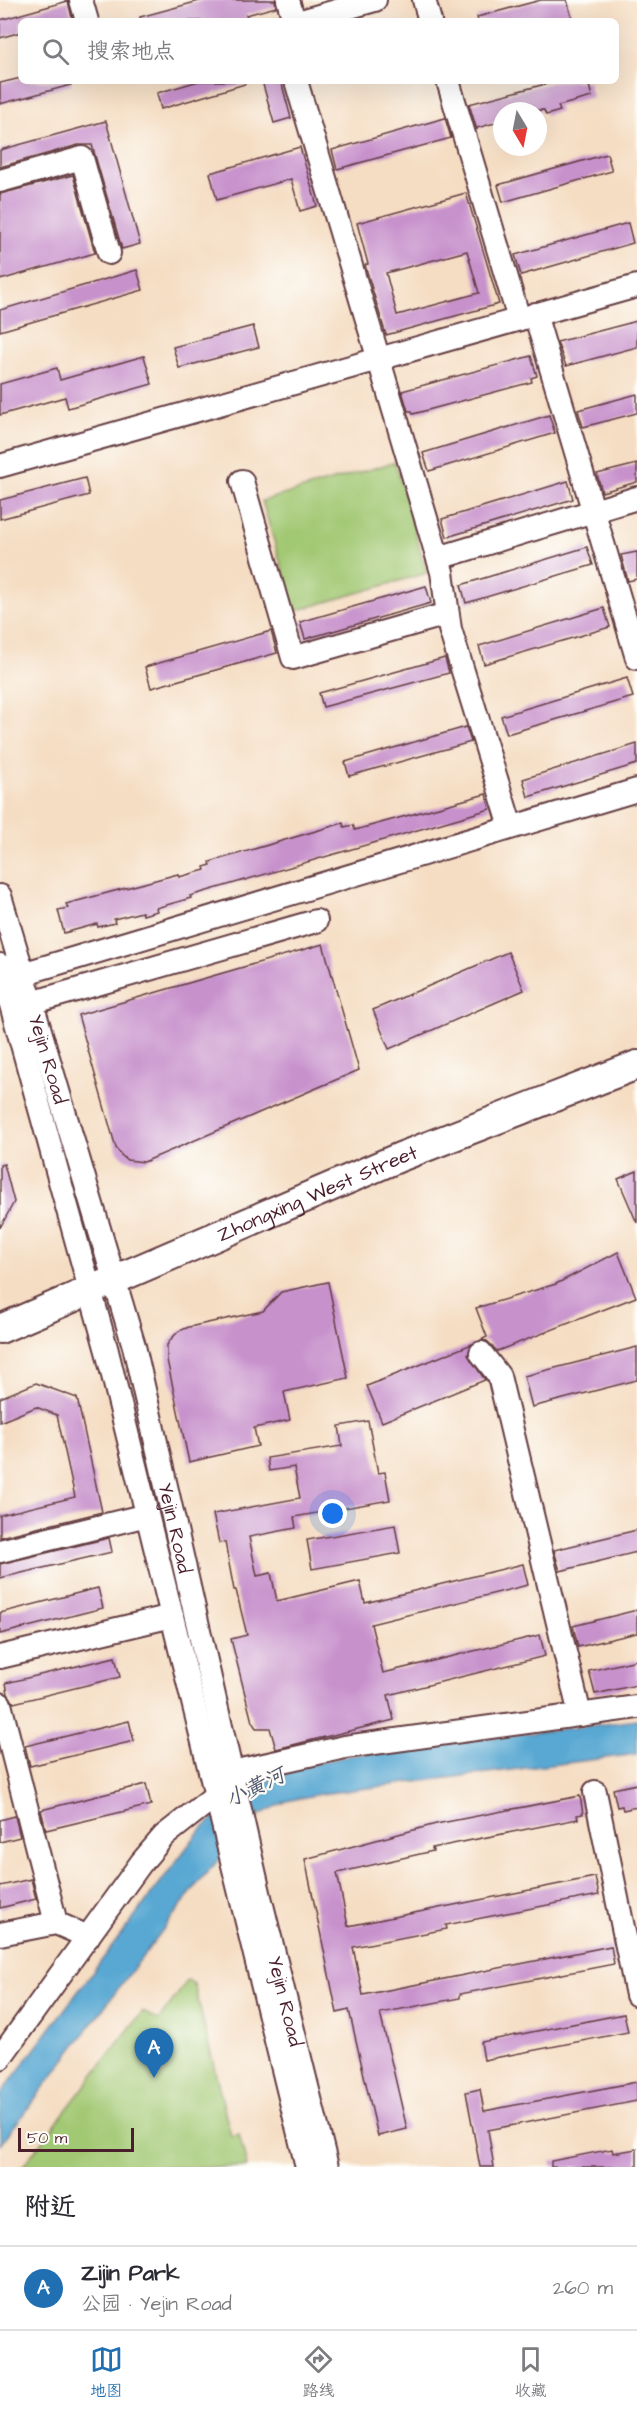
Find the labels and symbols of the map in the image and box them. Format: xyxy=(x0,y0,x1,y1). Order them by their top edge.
north arrow xyxy=(493,102,547,156)
street label: Yejin Road xyxy=(21,1011,74,1107)
street label: Zhongxing West Street xyxy=(213,1139,422,1249)
street label: Yejin Road xyxy=(151,1480,199,1576)
your location xyxy=(318,1499,347,1528)
water label: 小黄河 xyxy=(221,1759,293,1814)
street label: Yejin Road xyxy=(260,1953,310,2049)
pin: A xyxy=(134,2028,174,2078)
scale bar xyxy=(18,2125,134,2152)

